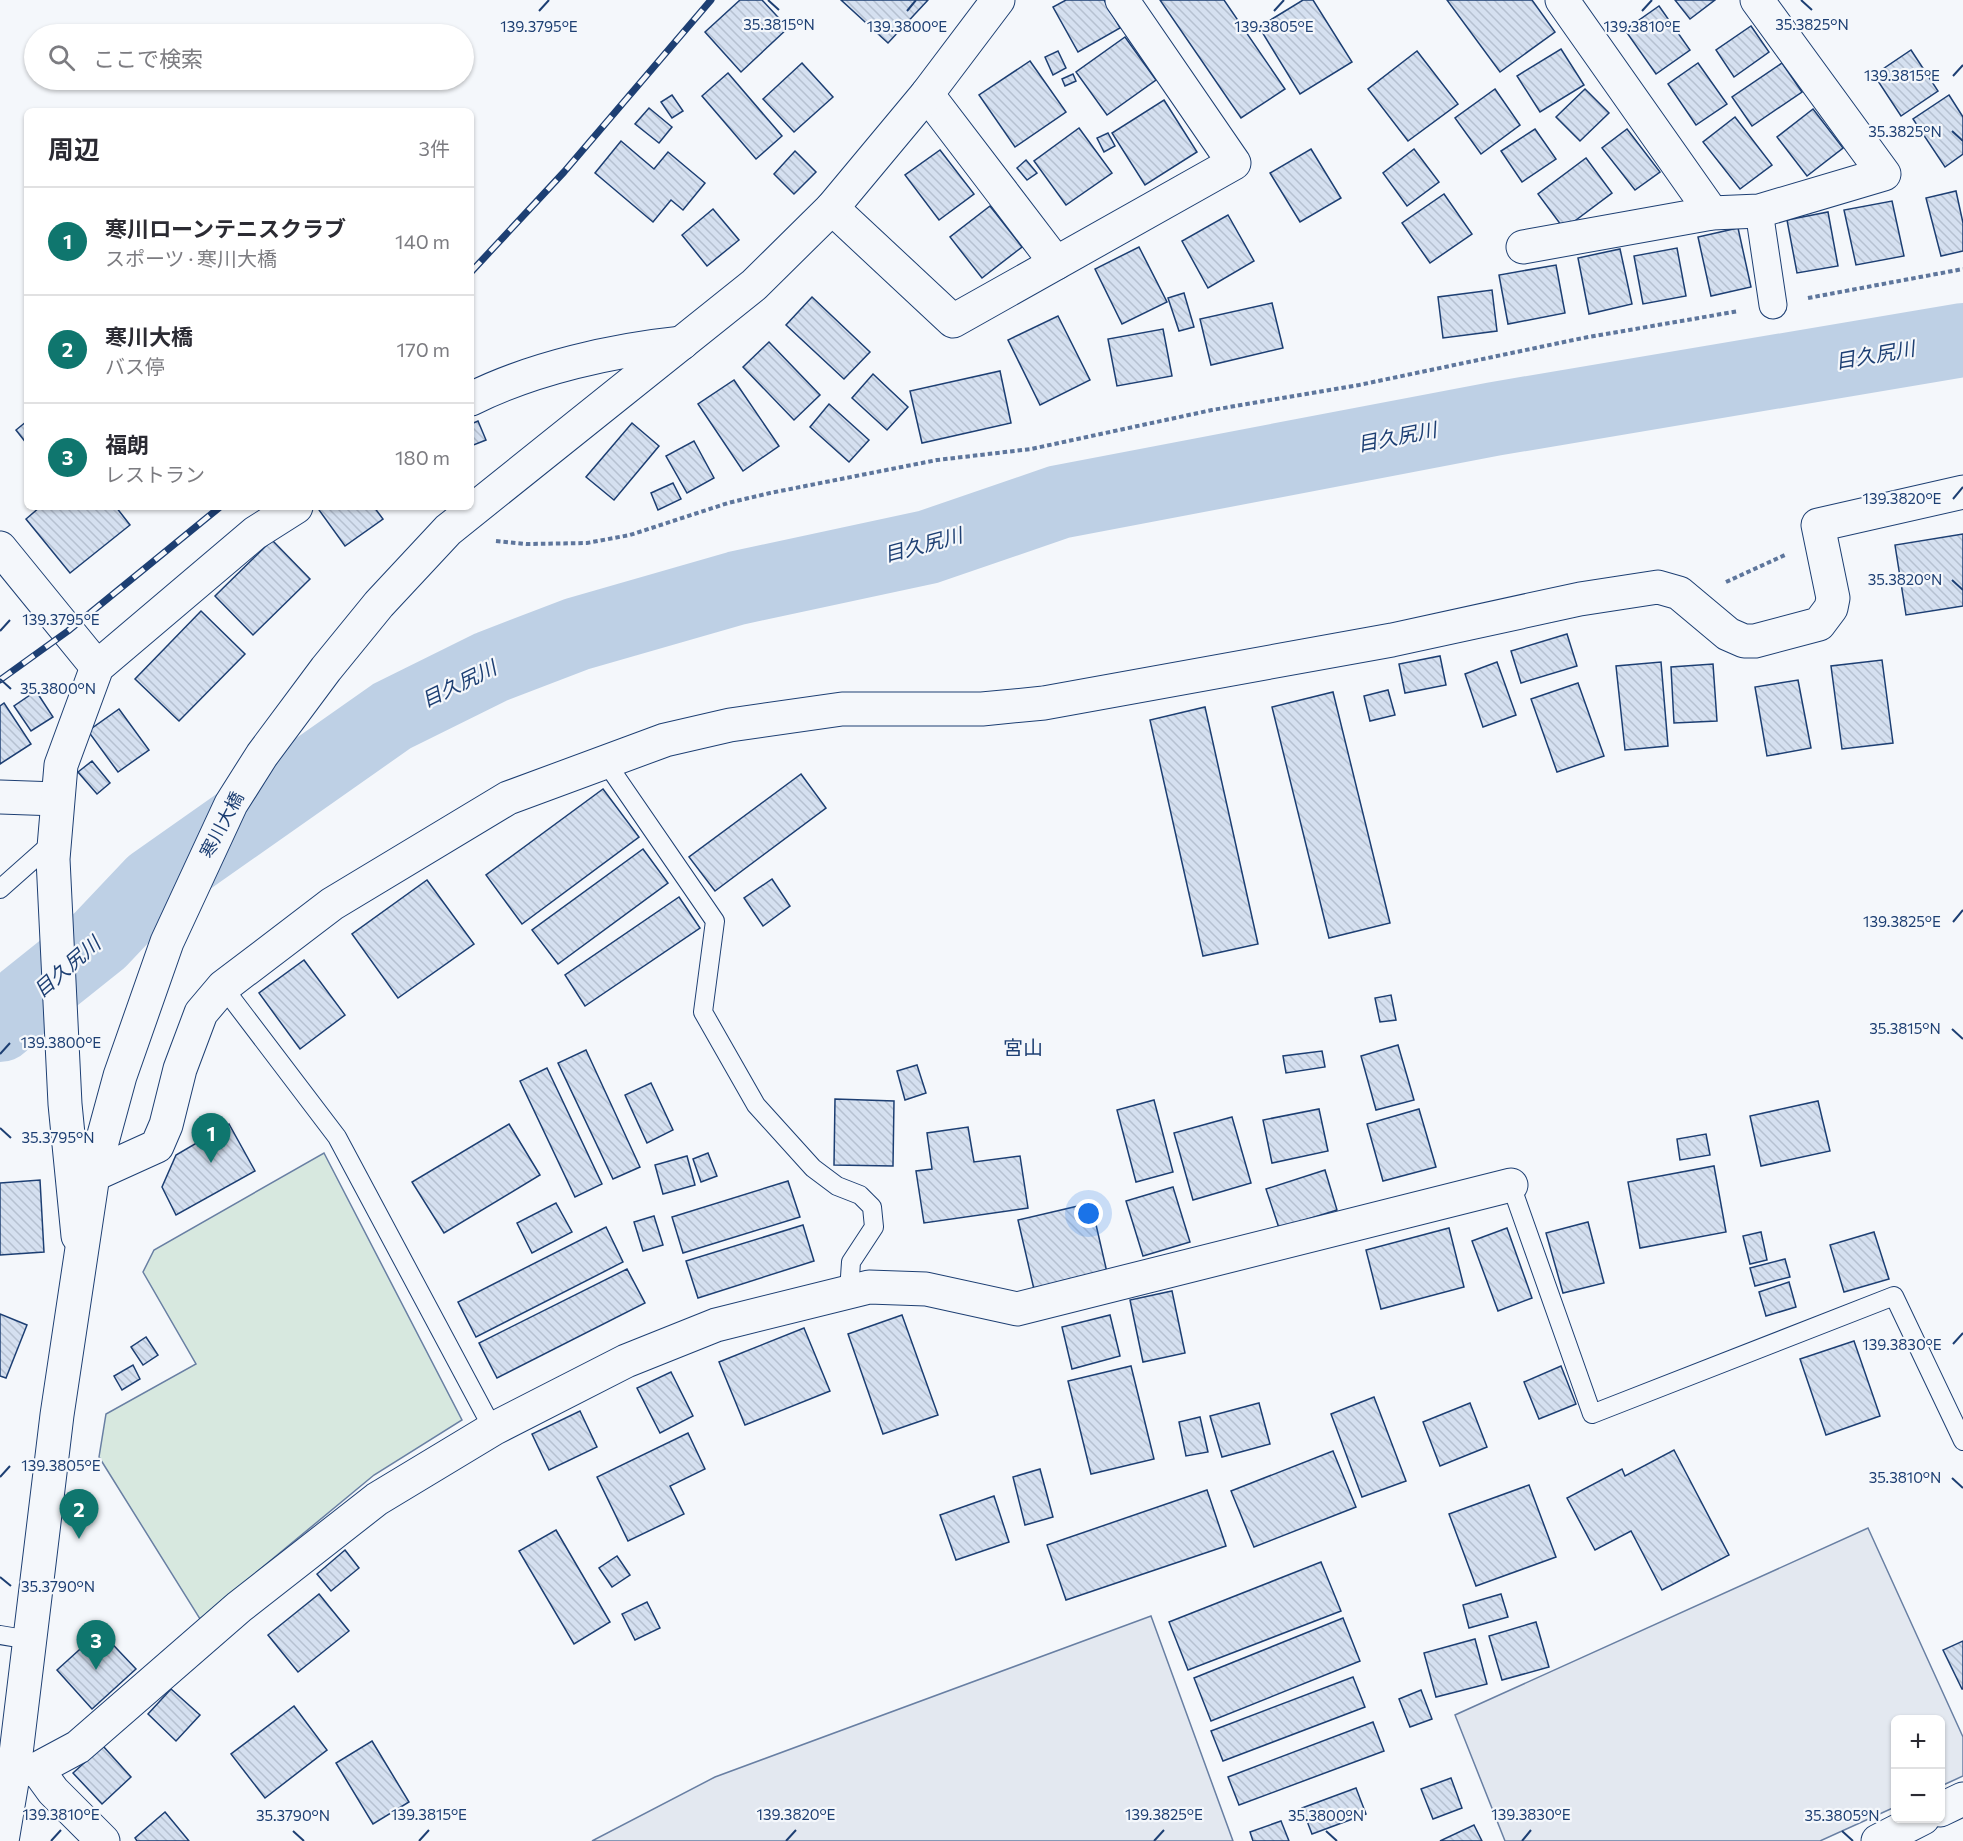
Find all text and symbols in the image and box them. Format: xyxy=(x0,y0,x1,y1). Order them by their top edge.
text: 35.3815°N xyxy=(743,15,815,33)
text: 35.3825°N xyxy=(1775,15,1849,33)
text: 139.3795°E xyxy=(500,17,578,35)
text: 139.3800°E xyxy=(867,17,947,35)
text: 139.3805°E xyxy=(1234,17,1314,35)
text: 139.3810°E xyxy=(1603,17,1681,35)
search box xyxy=(24,24,474,90)
icon: search xyxy=(45,41,78,74)
text: ここで検索 xyxy=(93,45,203,72)
text: 139.3815°E xyxy=(1864,66,1940,84)
text: 35.3825°N xyxy=(1868,122,1942,140)
text: 周辺 xyxy=(48,133,100,164)
text: 3件 xyxy=(419,136,450,160)
text: 寒川ローンテニスクラブ xyxy=(105,215,346,242)
text: 1 xyxy=(63,229,72,253)
text: 140 m xyxy=(395,229,450,253)
text: スポーツ · 寒川大橋 xyxy=(105,246,277,270)
text: 寒川大橋 xyxy=(105,323,193,350)
water label: 目久尻川 xyxy=(1833,335,1918,373)
text: 2 xyxy=(62,337,73,361)
text: 170 m xyxy=(397,337,450,361)
text: バス停 xyxy=(105,354,165,378)
water label: 目久尻川 xyxy=(1355,416,1440,455)
text: 福朗 xyxy=(105,431,149,458)
text: 3 xyxy=(62,445,73,469)
text: 180 m xyxy=(395,445,450,469)
text: レストラン xyxy=(105,462,205,486)
text: 139.3820°E xyxy=(1863,489,1942,507)
water label: 目久尻川 xyxy=(881,522,966,566)
text: 35.3820°N xyxy=(1868,570,1942,588)
text: 139.3795°E xyxy=(22,610,100,628)
water label: 目久尻川 xyxy=(417,654,502,711)
text: 35.3800°N xyxy=(20,679,96,697)
street label: 寒川大橋 xyxy=(195,788,248,861)
text: 139.3825°E xyxy=(1863,912,1941,930)
water label: 目久尻川 xyxy=(28,930,106,1002)
text: 35.3815°N xyxy=(1869,1019,1941,1037)
text: 139.3800°E xyxy=(21,1033,101,1051)
district label: 宮山 xyxy=(1003,1035,1043,1059)
pin: 1 xyxy=(192,1114,230,1163)
text: 35.3795°N xyxy=(22,1128,94,1146)
your location xyxy=(1074,1199,1103,1228)
text: 139.3830°E xyxy=(1862,1335,1942,1353)
text: 139.3805°E xyxy=(21,1456,101,1474)
text: 35.3810°N xyxy=(1869,1468,1941,1486)
pin: 2 xyxy=(60,1490,98,1539)
text: 35.3790°N xyxy=(21,1577,95,1595)
pin: 3 xyxy=(76,1620,116,1670)
map controls xyxy=(1891,1715,1945,1823)
button: + xyxy=(1891,1715,1945,1769)
button: − xyxy=(1891,1769,1945,1823)
text: 139.3810°E xyxy=(22,1805,100,1823)
text: 139.3815°E xyxy=(391,1805,467,1823)
text: 139.3820°E xyxy=(757,1805,836,1823)
text: 139.3825°E xyxy=(1125,1805,1203,1823)
text: 139.3830°E xyxy=(1491,1805,1571,1823)
text: 35.3790°N xyxy=(256,1806,330,1824)
text: 35.3800°N xyxy=(1288,1806,1364,1824)
text: 35.3805°N xyxy=(1805,1806,1879,1824)

